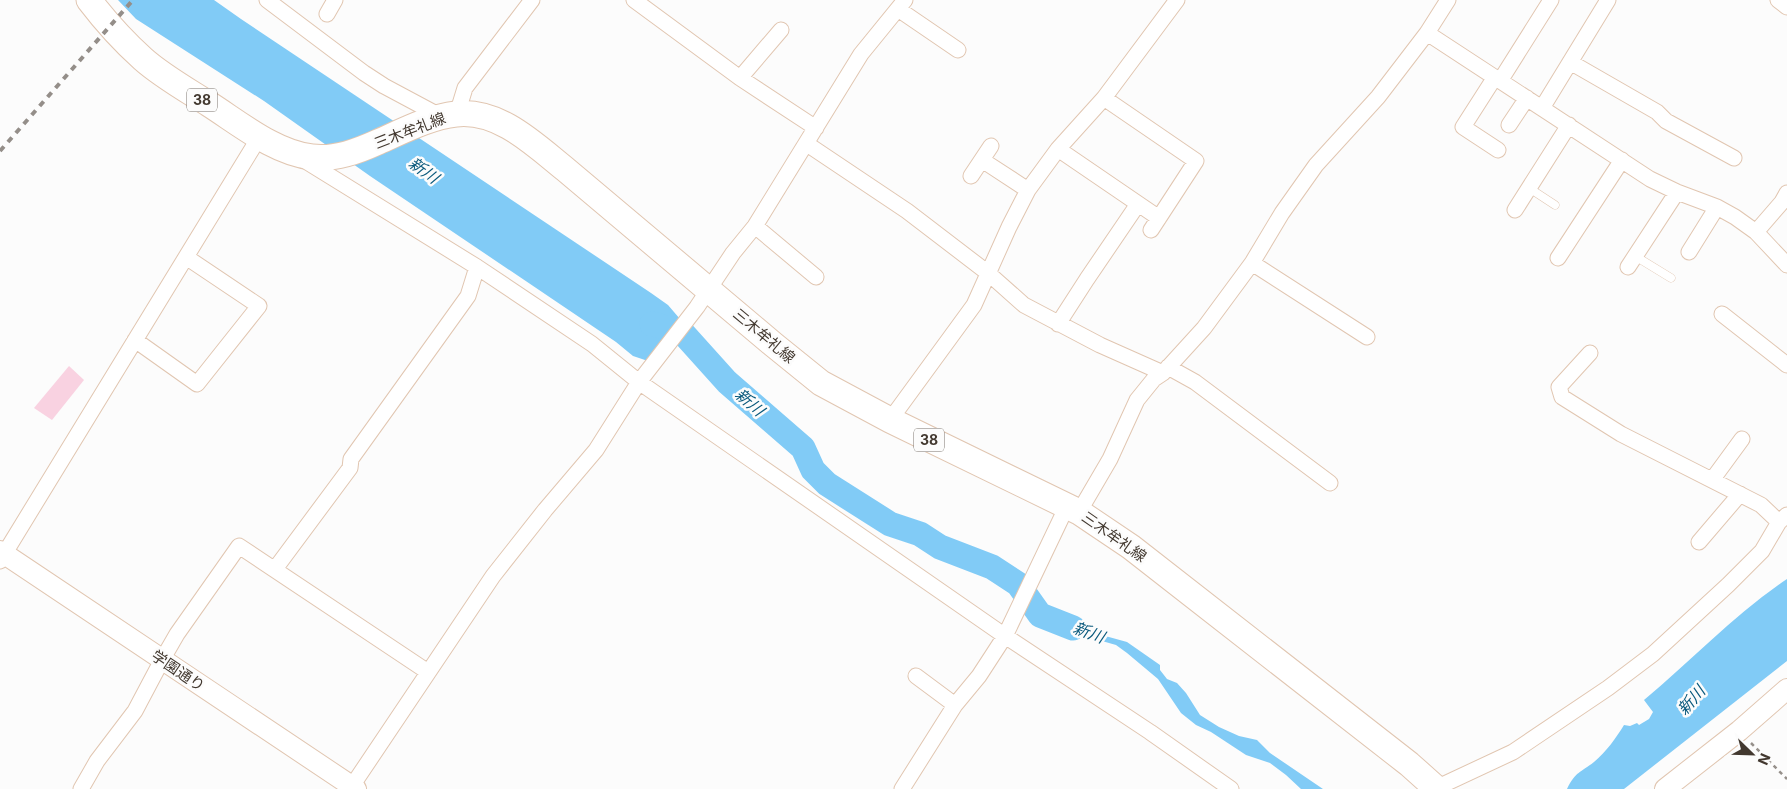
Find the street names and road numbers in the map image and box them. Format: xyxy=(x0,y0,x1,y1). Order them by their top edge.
road number: 38 xyxy=(187,88,217,112)
street label: 三木牟礼線 xyxy=(371,108,448,153)
street label: 三木牟礼線 xyxy=(729,304,799,367)
road number: 38 xyxy=(914,428,944,452)
street label: 三木牟礼線 xyxy=(1078,507,1150,566)
street label: 学園通り xyxy=(148,646,208,695)

